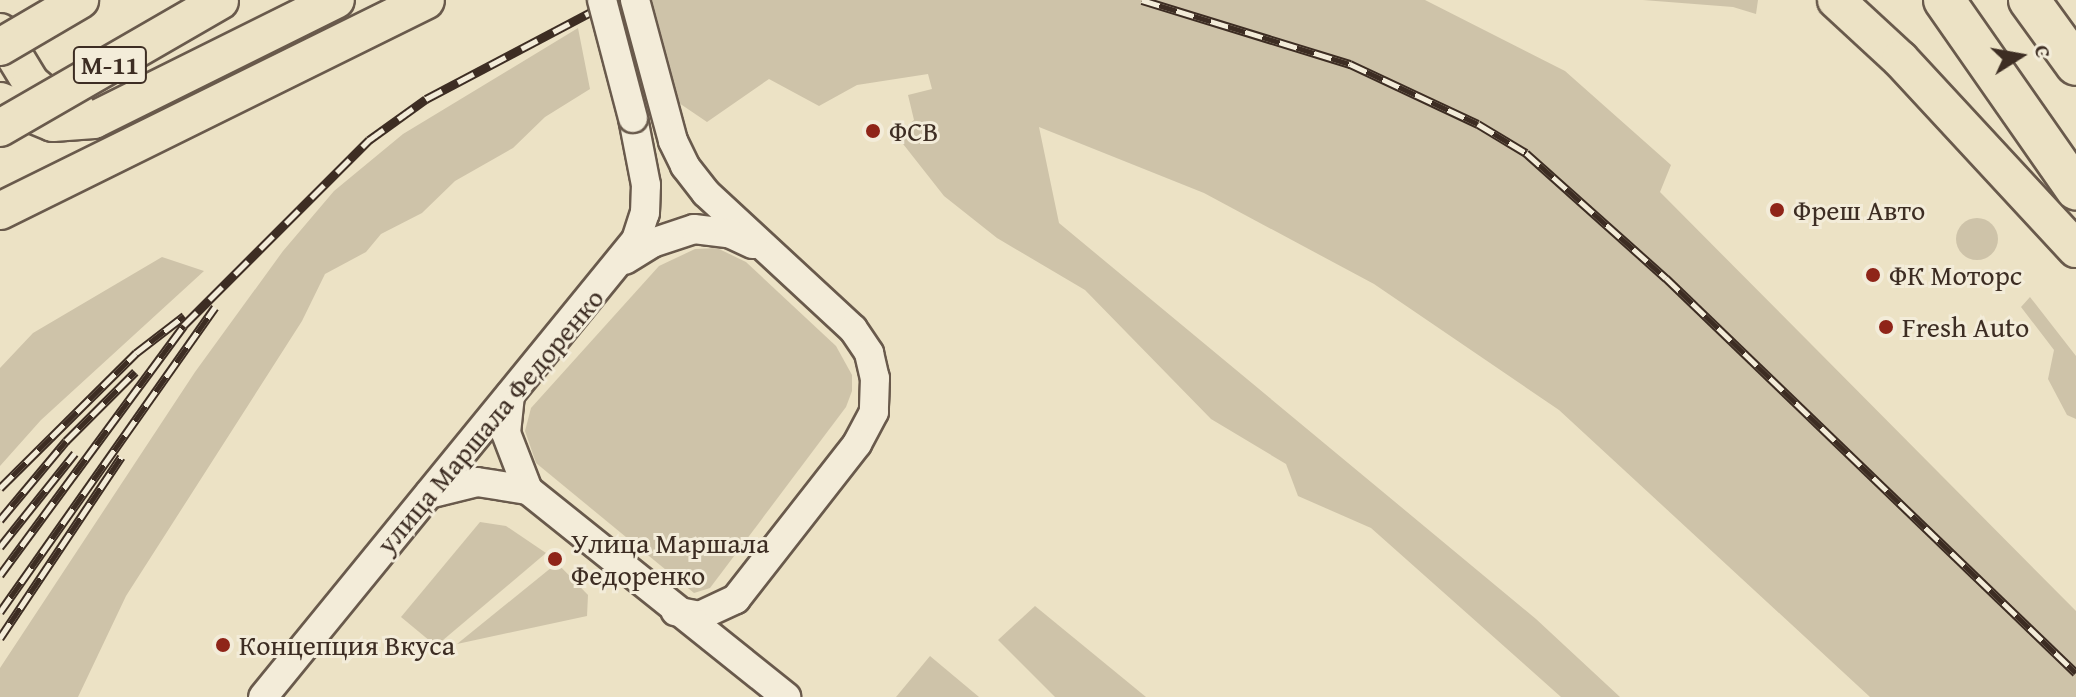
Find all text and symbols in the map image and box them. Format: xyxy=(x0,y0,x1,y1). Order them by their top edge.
north arrow xyxy=(1980,16,2060,96)
text: С xyxy=(2027,42,2060,61)
road number: М-11 xyxy=(72,43,148,87)
place label: ФСВ xyxy=(889,114,938,148)
marker: ФСВ xyxy=(864,122,882,140)
place label: Фреш Авто xyxy=(1793,193,1925,227)
marker: Фреш Авто xyxy=(1768,201,1786,219)
place label: ФК Моторс xyxy=(1889,258,2022,292)
marker: ФК Моторс xyxy=(1864,266,1882,284)
street label: улица Маршала Федоренко xyxy=(369,282,611,560)
place label: Fresh Auto xyxy=(1902,310,2029,344)
marker: Fresh Auto xyxy=(1877,318,1895,336)
place label: Улица Маршала Федоренко xyxy=(571,526,769,592)
marker: Улица Маршала Федоренко xyxy=(546,550,564,568)
place label: Концепция Вкуса xyxy=(239,628,455,662)
marker: Концепция Вкуса xyxy=(214,636,232,654)

